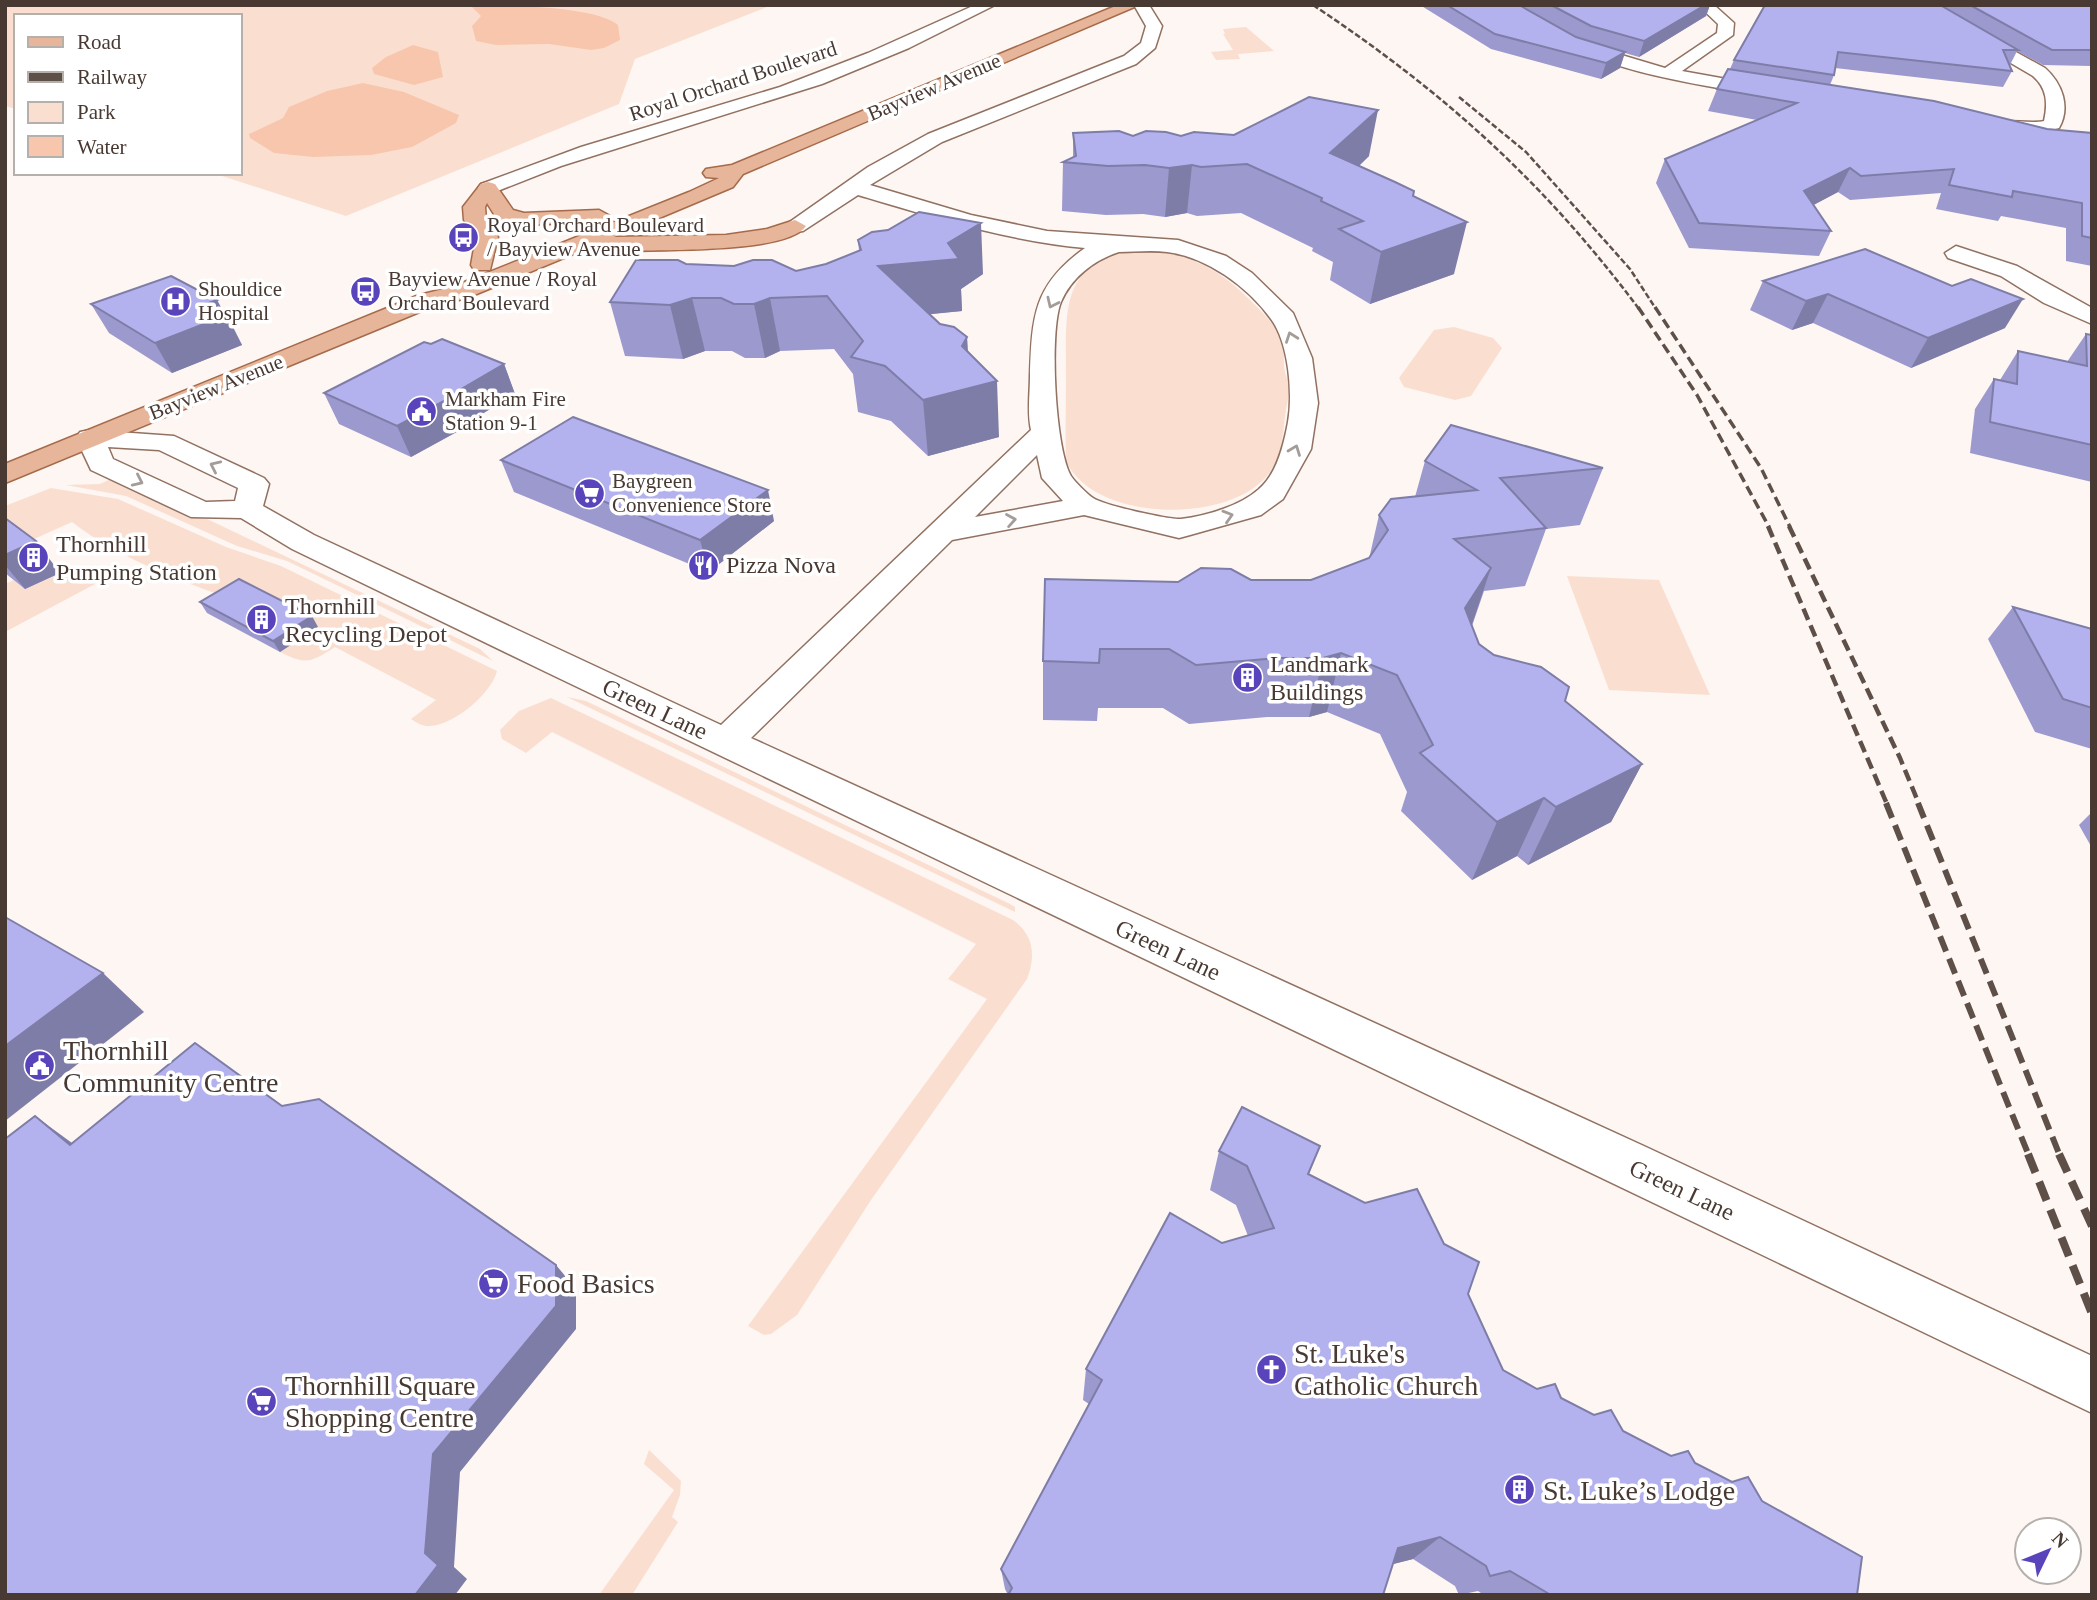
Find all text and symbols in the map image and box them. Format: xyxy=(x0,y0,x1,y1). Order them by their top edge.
legend xyxy=(14,14,242,175)
text: Road xyxy=(77,30,122,54)
street label: Royal Orchard Boulevard xyxy=(626,36,840,126)
street label: Bayview Avenue xyxy=(864,48,1004,126)
text: Railway xyxy=(77,65,147,89)
text: Park xyxy=(77,100,116,124)
text: Water xyxy=(77,135,127,159)
place label: Royal Orchard Boulevard / Bayview Avenue xyxy=(487,213,704,261)
bus stop icon: Royal Orchard Boulevard / Bayview Avenue xyxy=(447,220,481,254)
place label: Bayview Avenue / Royal Orchard Boulevard xyxy=(388,267,597,315)
bus stop icon: Bayview Avenue / Royal Orchard Boulevard xyxy=(348,274,382,308)
place label: Shouldice Hospital xyxy=(198,277,282,325)
hospital icon: Shouldice Hospital xyxy=(158,284,192,318)
one-way arrow xyxy=(1046,295,1060,308)
one-way arrow xyxy=(1285,331,1299,343)
street label: Bayview Avenue xyxy=(145,349,287,425)
place label: Markham Fire Station 9-1 xyxy=(445,387,566,435)
public building icon: Markham Fire Station 9-1 xyxy=(405,394,439,428)
one-way arrow xyxy=(1286,445,1300,457)
one-way arrow xyxy=(210,460,222,474)
place label: Baygreen Convenience Store xyxy=(612,469,771,517)
one-way arrow xyxy=(131,473,143,487)
supermarket icon: Baygreen Convenience Store xyxy=(572,476,606,510)
one-way arrow xyxy=(1221,510,1234,524)
one-way arrow xyxy=(1005,513,1017,528)
place label: Thornhill Pumping Station xyxy=(56,531,217,585)
building icon: Thornhill Pumping Station xyxy=(16,541,50,575)
restaurant icon: Pizza Nova xyxy=(686,548,720,582)
place label: Pizza Nova xyxy=(726,552,836,578)
place label: Thornhill Recycling Depot xyxy=(285,593,447,647)
building icon: Thornhill Recycling Depot xyxy=(245,603,279,637)
place label: Landmark Buildings xyxy=(1270,651,1369,705)
building icon: Landmark Buildings xyxy=(1230,661,1264,695)
street label: Green Lane xyxy=(598,673,712,745)
street label: Green Lane xyxy=(1111,914,1225,986)
place label: Thornhill Community Centre xyxy=(63,1035,278,1098)
public building icon: Thornhill Community Centre xyxy=(23,1049,57,1083)
street label: Green Lane xyxy=(1625,1154,1739,1226)
supermarket icon: Food Basics xyxy=(477,1266,511,1300)
place label: Food Basics xyxy=(517,1268,655,1299)
place label: St. Luke's Catholic Church xyxy=(1294,1338,1478,1401)
church icon: St. Luke's Catholic Church xyxy=(1254,1352,1288,1386)
place label: Thornhill Square Shopping Centre xyxy=(285,1370,476,1433)
supermarket icon: Thornhill Square Shopping Centre xyxy=(245,1384,279,1418)
building icon: St. Luke’s Lodge xyxy=(1503,1473,1537,1507)
place label: St. Luke’s Lodge xyxy=(1543,1475,1735,1506)
north arrow xyxy=(2013,1516,2083,1586)
text: N xyxy=(2048,1528,2073,1552)

